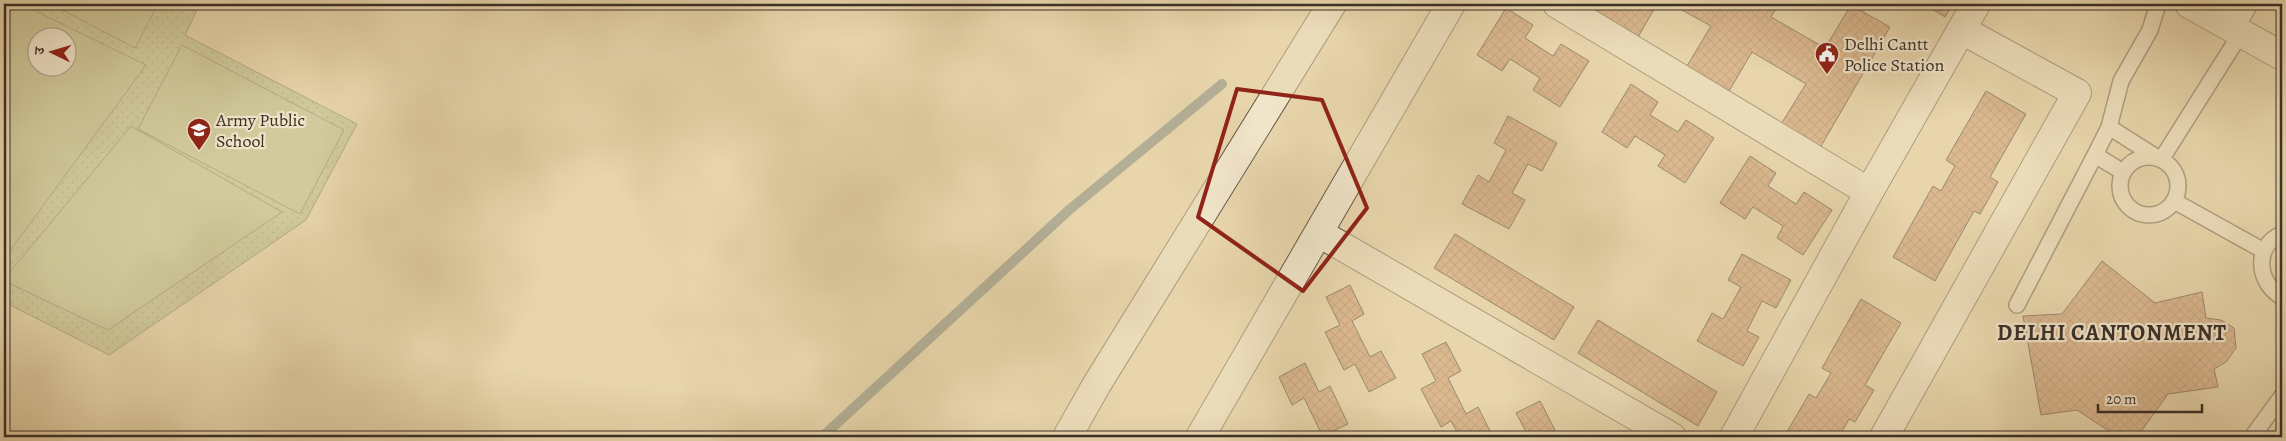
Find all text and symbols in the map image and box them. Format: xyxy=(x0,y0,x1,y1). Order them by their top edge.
north arrow xyxy=(28,28,78,78)
place label: Delhi Cantt Police Station xyxy=(1844,32,1944,77)
public building icon: Delhi Cantt Police Station xyxy=(1814,41,1840,75)
text: उ xyxy=(30,46,49,56)
place label: Army Public School xyxy=(215,108,305,153)
school or university icon: Army Public School xyxy=(186,117,212,151)
district label: DELHI CANTONMENT xyxy=(1997,318,2227,348)
scale bar xyxy=(2098,381,2202,413)
text: 20 m xyxy=(2106,389,2137,409)

